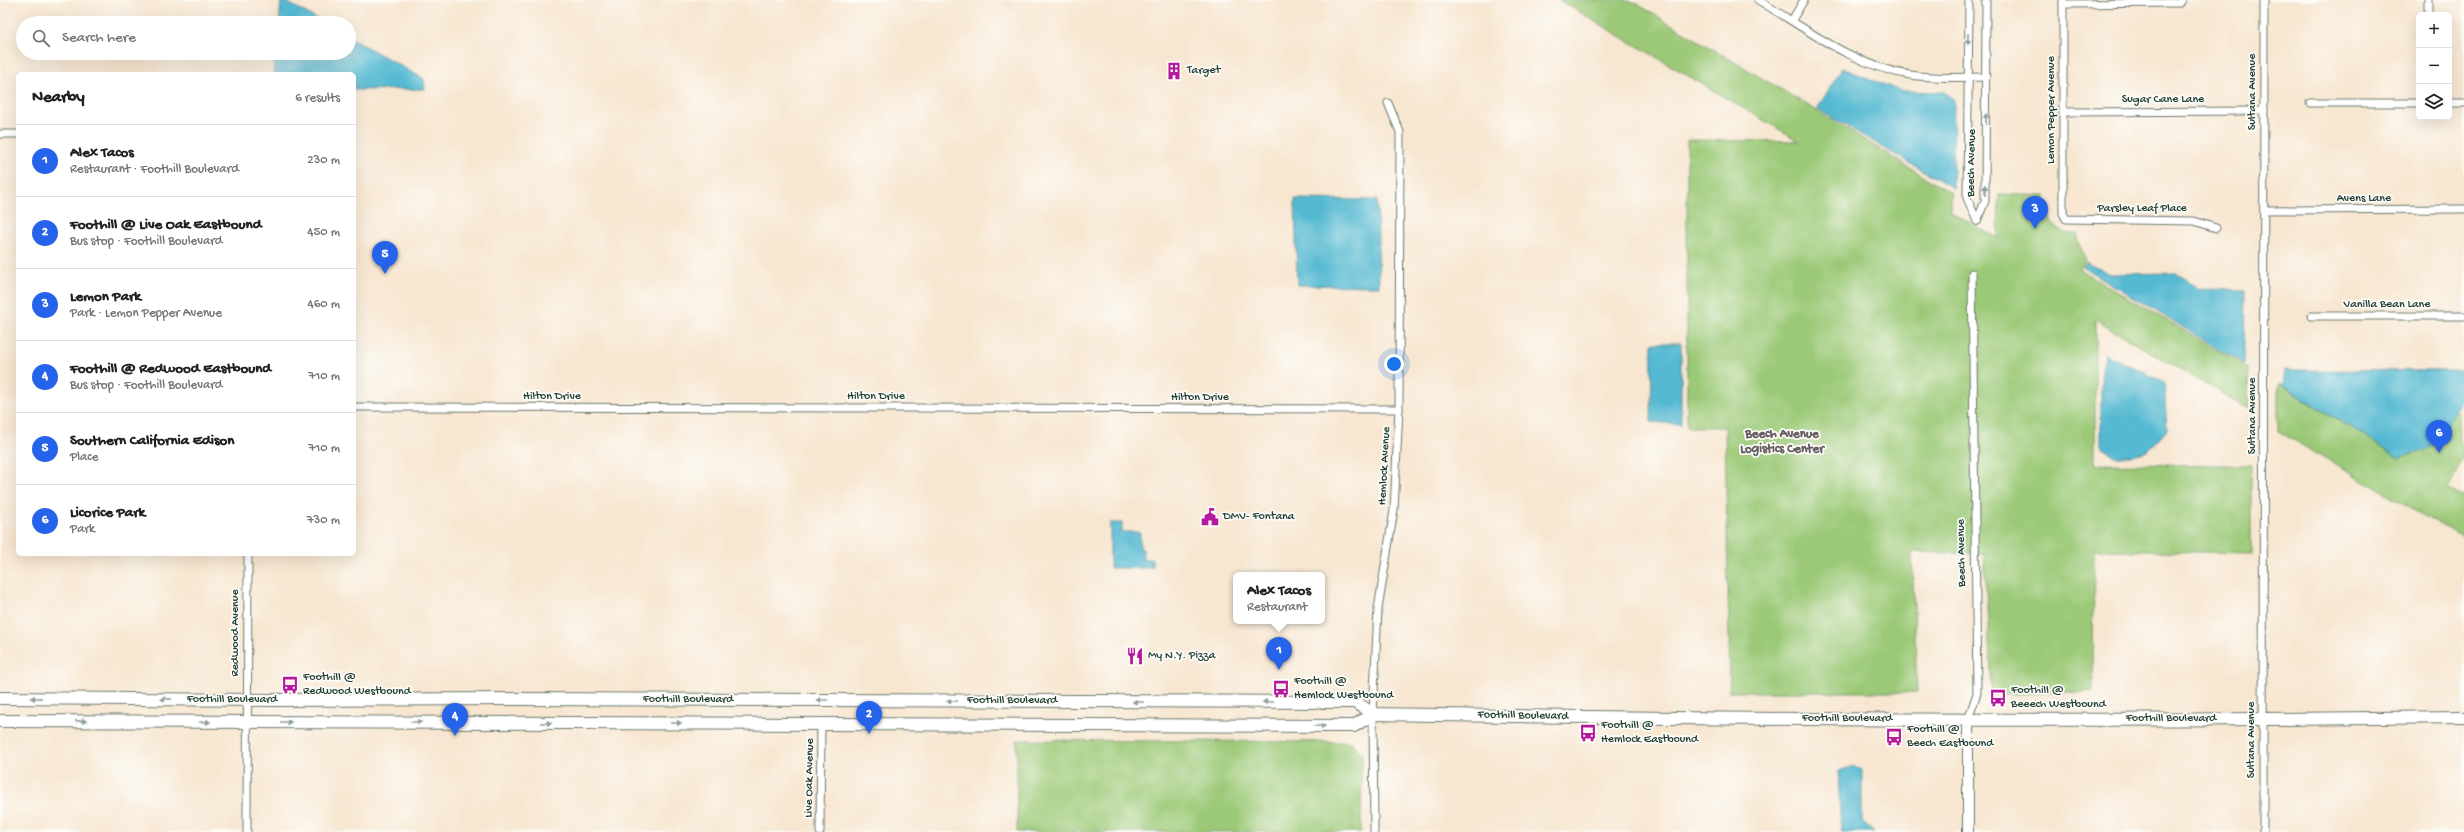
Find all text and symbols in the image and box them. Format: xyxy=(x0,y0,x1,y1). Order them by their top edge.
map controls xyxy=(2416,12,2452,120)
button: + xyxy=(2416,12,2452,48)
search box xyxy=(16,16,356,60)
icon: search xyxy=(30,27,52,49)
text: Search here xyxy=(62,29,136,47)
one-way arrow xyxy=(1965,33,1971,46)
button: − xyxy=(2416,48,2452,84)
street label: Sultana Avenue xyxy=(2246,53,2260,130)
street label: Lemon Pepper Avenue xyxy=(2045,55,2059,164)
building icon: Target xyxy=(1164,61,1184,81)
place label: Target xyxy=(1186,64,1222,78)
button: layers xyxy=(2416,84,2452,120)
text: Nearby xyxy=(32,88,85,108)
text: 6 results xyxy=(295,91,340,106)
street label: Sugar Cane Lane xyxy=(2122,93,2205,107)
one-way arrow xyxy=(1983,112,1989,125)
street label: Beech Avenue xyxy=(1964,128,1980,198)
text: Alex Tacos xyxy=(70,144,134,162)
text: 1 xyxy=(42,153,48,168)
text: 230 m xyxy=(307,153,340,168)
text: Restaurant · Foothill Boulevard xyxy=(70,162,239,177)
one-way arrow xyxy=(1982,183,1988,196)
street label: Avens Lane xyxy=(2337,192,2392,206)
pin: 3 xyxy=(2022,196,2048,229)
street label: Parsley Leaf Place xyxy=(2096,202,2188,216)
text: Foothill @ Live Oak Eastbound xyxy=(70,216,261,234)
text: 2 xyxy=(42,225,48,240)
text: 450 m xyxy=(307,225,340,240)
text: Bus stop · Foothill Boulevard xyxy=(70,234,222,249)
pin: 5 xyxy=(372,241,398,274)
text: Lemon Park xyxy=(70,288,141,306)
text: 3 xyxy=(42,297,48,312)
text: 460 m xyxy=(308,297,340,312)
street label: Vanilla Bean Lane xyxy=(2343,298,2431,312)
text: Park · Lemon Pepper Avenue xyxy=(70,306,222,321)
your location xyxy=(1384,354,1404,374)
text: Foothill @ Redwood Eastbound xyxy=(70,360,271,378)
text: 4 xyxy=(42,369,48,384)
text: 710 m xyxy=(308,369,340,384)
street label: Sultana Avenue xyxy=(2246,377,2260,454)
text: Bus stop · Foothill Boulevard xyxy=(70,378,222,393)
street label: Hilton Drive xyxy=(523,390,582,404)
street label: Hilton Drive xyxy=(847,390,906,404)
street label: Hilton Drive xyxy=(1171,391,1230,405)
pin: 6 xyxy=(2426,420,2452,453)
street label: Hemlock Avenue xyxy=(1376,425,1394,506)
district label: Beech Avenue Logistics Center xyxy=(1740,427,1825,457)
text: Southern California Edison xyxy=(70,432,234,450)
text: 5 xyxy=(42,441,48,456)
text: 710 m xyxy=(308,441,340,456)
text: Place xyxy=(70,450,98,465)
text: Licorice Park xyxy=(70,504,145,522)
public building icon: DMV- Fontana xyxy=(1200,507,1220,527)
place label: DMV- Fontana xyxy=(1222,510,1295,524)
text: 6 xyxy=(42,513,48,528)
text: 730 m xyxy=(307,513,340,528)
street label: Beech Avenue xyxy=(1954,518,1970,588)
text: Park xyxy=(70,522,95,537)
popup xyxy=(1233,572,1325,624)
text: Alex Tacos xyxy=(1247,582,1311,600)
street label: Redwood Avenue xyxy=(229,589,243,677)
text: Restaurant xyxy=(1247,600,1307,615)
pin: 1 xyxy=(1266,637,1292,670)
restaurant icon: My N.Y. Pizza xyxy=(1125,646,1145,666)
place label: My N.Y. Pizza xyxy=(1148,649,1216,663)
place label: Foothill @ Redwood Westbound xyxy=(302,671,412,699)
bus stop icon: Foothill @ Redwood Westbound xyxy=(280,675,300,695)
place label: Foothill @ Hemlock Westbound xyxy=(1293,675,1394,703)
bus stop icon: Foothill @ Hemlock Westbound xyxy=(1271,679,1291,699)
place label: Foothill @ Beeech Westbound xyxy=(2010,684,2107,712)
bus stop icon: Foothill @ Beeech Westbound xyxy=(1988,688,2008,708)
street label: Foothill Boulevard xyxy=(186,693,278,707)
street label: Foothill Boulevard xyxy=(642,693,734,707)
street label: Foothill Boulevard xyxy=(966,694,1058,708)
one-way arrow xyxy=(29,695,42,701)
one-way arrow xyxy=(159,696,172,702)
one-way arrow xyxy=(815,697,828,703)
one-way arrow xyxy=(945,698,958,704)
one-way arrow xyxy=(1131,699,1144,705)
one-way arrow xyxy=(1261,699,1274,705)
pin: 2 xyxy=(856,701,882,734)
street label: Sultana Avenue xyxy=(2245,701,2259,778)
pin: 4 xyxy=(442,703,468,736)
street label: Foothill Boulevard xyxy=(1477,708,1569,724)
street label: Foothill Boulevard xyxy=(1801,712,1893,726)
street label: Foothill Boulevard xyxy=(2125,712,2217,726)
one-way arrow xyxy=(75,718,88,724)
one-way arrow xyxy=(199,719,212,725)
one-way arrow xyxy=(280,719,293,725)
one-way arrow xyxy=(410,719,423,725)
place label: Foothill @ Hemlock Eastbound xyxy=(1600,719,1699,747)
one-way arrow xyxy=(540,720,553,726)
one-way arrow xyxy=(670,720,683,726)
one-way arrow xyxy=(1314,723,1327,729)
bus stop icon: Foothill @ Hemlock Eastbound xyxy=(1578,723,1598,743)
place label: Foothill @ Beech Eastbound xyxy=(1906,723,1994,751)
bus stop icon: Foothill @ Beech Eastbound xyxy=(1884,727,1904,747)
street label: Live Oak Avenue xyxy=(802,737,818,818)

